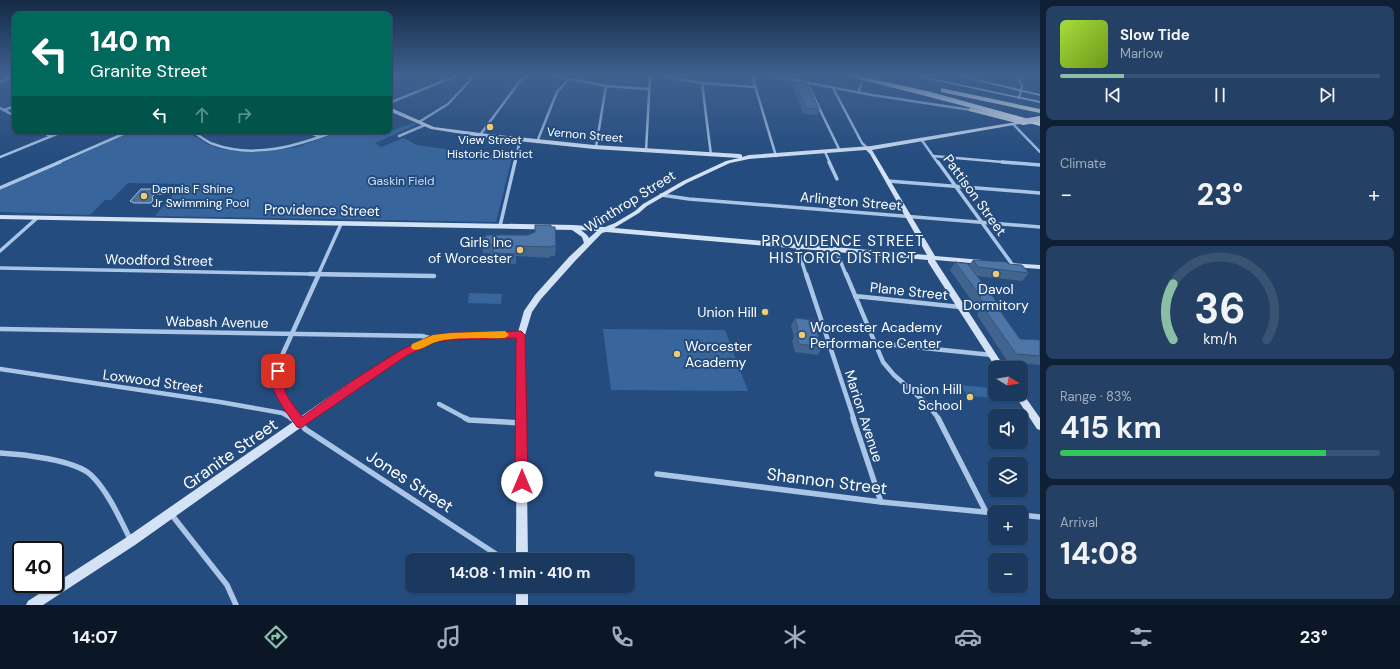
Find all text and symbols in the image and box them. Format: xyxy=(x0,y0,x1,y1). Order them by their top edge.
text: 140 m xyxy=(90,23,171,60)
text: Slow Tide xyxy=(1120,25,1190,45)
icon: left xyxy=(24,28,76,80)
text: Marlow xyxy=(1120,45,1163,62)
text: Granite Street xyxy=(90,59,208,83)
icon: previous xyxy=(1102,84,1124,106)
icon: pause xyxy=(1209,84,1231,106)
icon: next xyxy=(1316,84,1338,106)
icon: left xyxy=(149,104,171,126)
icon: ahead xyxy=(191,104,213,126)
icon: right xyxy=(233,104,255,126)
marker: View Street Historic District xyxy=(485,122,495,132)
street label: Vernon Street xyxy=(546,124,624,146)
place label: View Street Historic District xyxy=(447,132,533,162)
street label: Pattison Street xyxy=(939,151,1011,239)
text: Climate xyxy=(1060,155,1106,172)
street label: Winthrop Street xyxy=(581,166,679,236)
park label: Gaskin Field xyxy=(368,173,434,189)
text: 23° xyxy=(1197,175,1243,214)
text: − xyxy=(1060,180,1072,209)
text: + xyxy=(1368,180,1380,209)
place label: Dennis F Shine Jr Swimming Pool xyxy=(152,181,249,211)
street label: Arlington Street xyxy=(799,188,903,214)
marker: Dennis F Shine Jr Swimming Pool xyxy=(139,191,149,201)
street label: Providence Street xyxy=(264,200,380,220)
district label: PROVIDENCE STREET HISTORIC DISTRICT xyxy=(762,231,924,268)
place label: Girls Inc of Worcester xyxy=(428,233,512,267)
marker: Girls Inc of Worcester xyxy=(515,245,525,255)
street label: Woodford Street xyxy=(105,250,213,270)
marker: Davol Dormitory xyxy=(991,269,1001,279)
street label: Plane Street xyxy=(869,278,949,304)
place label: Davol Dormitory xyxy=(963,280,1029,314)
text: 36 xyxy=(1194,282,1246,336)
place label: Union Hill xyxy=(697,303,757,321)
marker: Union Hill xyxy=(760,307,770,317)
street label: Wabash Avenue xyxy=(165,312,269,332)
place label: Worcester Academy Performance Center xyxy=(810,318,942,352)
marker: Worcester Academy Performance Center xyxy=(797,330,807,340)
text: km/h xyxy=(1203,330,1237,348)
place label: Worcester Academy xyxy=(685,337,752,371)
marker: Worcester Academy xyxy=(672,349,682,359)
pin xyxy=(261,354,295,388)
icon: arrive xyxy=(267,360,289,382)
north arrow xyxy=(988,361,1028,401)
map controls xyxy=(988,361,1028,593)
street label: Loxwood Street xyxy=(102,365,204,397)
street label: Marion Avenue xyxy=(841,368,887,464)
place label: Union Hill School xyxy=(902,380,962,414)
text: Range · 83% xyxy=(1060,388,1132,405)
marker: Union Hill School xyxy=(965,392,975,402)
text: 415 km xyxy=(1060,408,1162,447)
button: sound xyxy=(988,409,1028,449)
street label: Granite Street xyxy=(178,413,282,495)
street label: Jones Street xyxy=(362,445,458,517)
button: layers xyxy=(988,457,1028,497)
position arrow xyxy=(501,461,543,503)
street label: Shannon Street xyxy=(766,463,888,499)
button: + xyxy=(988,505,1028,545)
text: Arrival xyxy=(1060,514,1098,531)
text: 14:08 xyxy=(1060,534,1138,573)
speed limit sign: 40 xyxy=(12,541,64,593)
button: − xyxy=(988,553,1028,593)
text: 14:08 · 1 min · 410 m xyxy=(450,563,590,583)
icon: directions xyxy=(262,623,290,651)
icon: music xyxy=(435,623,463,651)
icon: phone xyxy=(608,623,636,651)
icon: climate xyxy=(781,623,809,651)
icon: car xyxy=(954,623,982,651)
icon: filters xyxy=(1127,623,1155,651)
text: 14:07 xyxy=(72,625,118,649)
text: 23° xyxy=(1300,625,1328,649)

